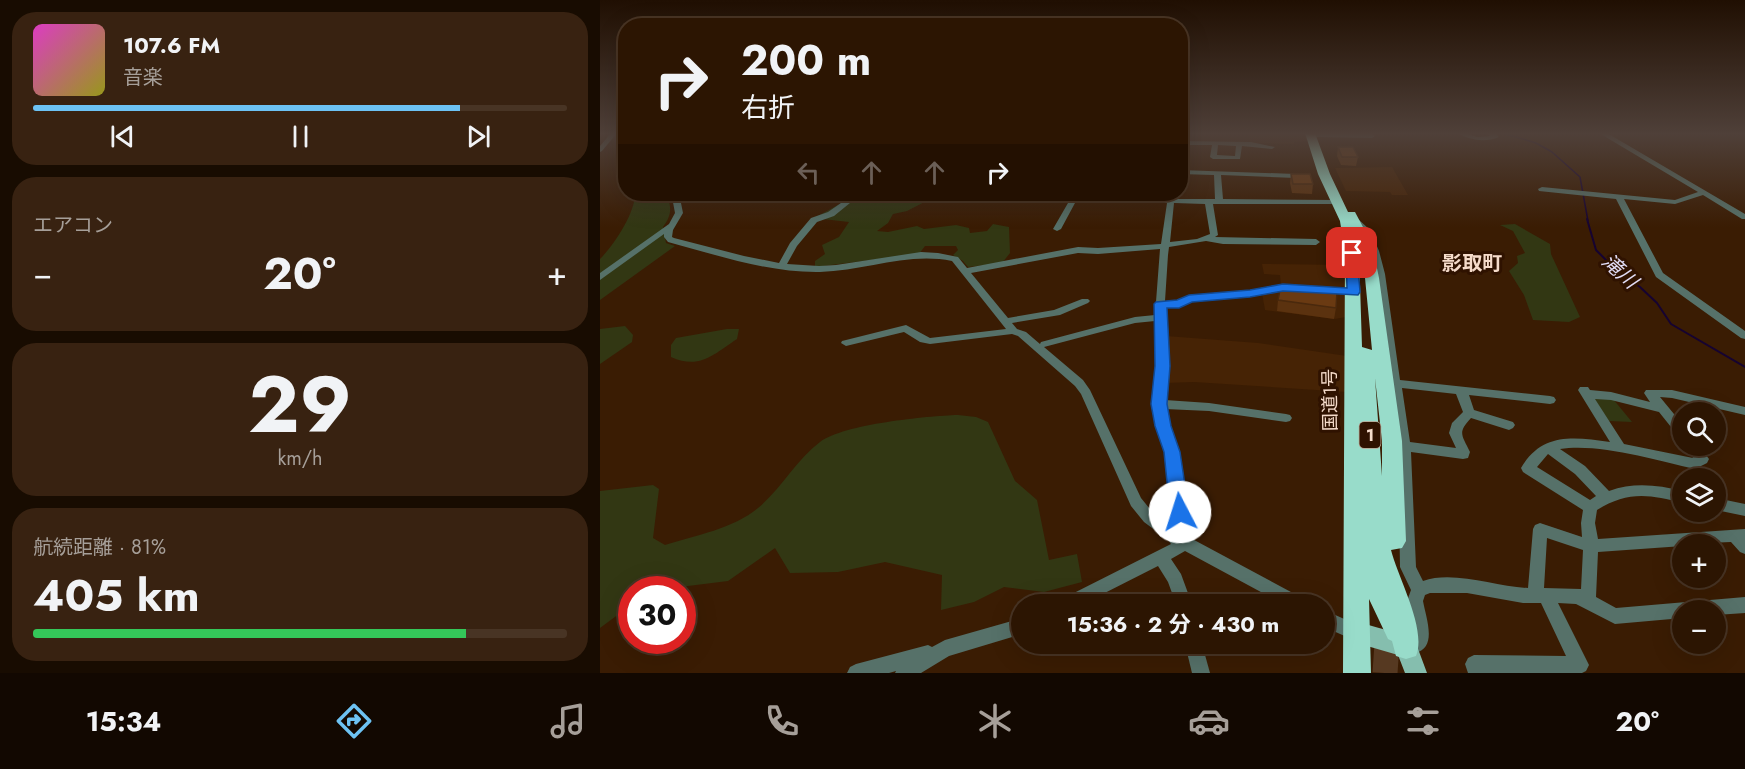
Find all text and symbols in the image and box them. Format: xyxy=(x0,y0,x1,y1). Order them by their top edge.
text: 107.6 FM xyxy=(123,29,220,61)
text: 200 m xyxy=(741,30,871,91)
icon: right xyxy=(642,42,720,120)
text: 音楽 xyxy=(123,63,163,92)
text: 右折 xyxy=(741,88,795,127)
icon: previous xyxy=(106,120,139,153)
icon: pause xyxy=(284,120,317,153)
icon: next xyxy=(462,120,495,153)
icon: left xyxy=(792,156,825,189)
icon: ahead xyxy=(855,156,888,189)
icon: ahead xyxy=(918,156,951,189)
icon: right xyxy=(981,156,1014,189)
text: エアコン xyxy=(33,211,113,240)
pin xyxy=(1326,227,1377,278)
icon: arrive xyxy=(1335,236,1368,269)
text: 20° xyxy=(263,241,336,306)
water label: 滝川 xyxy=(1595,247,1646,297)
district label: 影取町 xyxy=(1442,249,1502,278)
text: − xyxy=(33,250,52,297)
text: + xyxy=(547,250,567,297)
text: 29 xyxy=(248,349,352,461)
street label: 国道1号 xyxy=(1316,369,1344,431)
map controls xyxy=(1672,402,1726,654)
button: search xyxy=(1672,402,1726,456)
road number: 1 xyxy=(1360,422,1380,448)
text: km/h xyxy=(277,444,323,473)
button: layers xyxy=(1672,468,1726,522)
position arrow xyxy=(1148,480,1212,544)
text: 航続距離 · 81% xyxy=(33,533,166,562)
button: + xyxy=(1672,534,1726,588)
text: 405 km xyxy=(33,563,200,628)
speed limit sign: 30 xyxy=(618,576,696,654)
button: − xyxy=(1672,600,1726,654)
text: 15:36 · 2 分 · 430 m xyxy=(1067,608,1279,640)
icon: directions xyxy=(333,700,375,742)
icon: music xyxy=(547,700,589,742)
icon: phone xyxy=(761,700,803,742)
icon: climate xyxy=(974,700,1016,742)
icon: car xyxy=(1188,700,1230,742)
icon: filters xyxy=(1402,700,1444,742)
text: 15:34 xyxy=(86,702,161,741)
text: 20° xyxy=(1615,702,1659,741)

